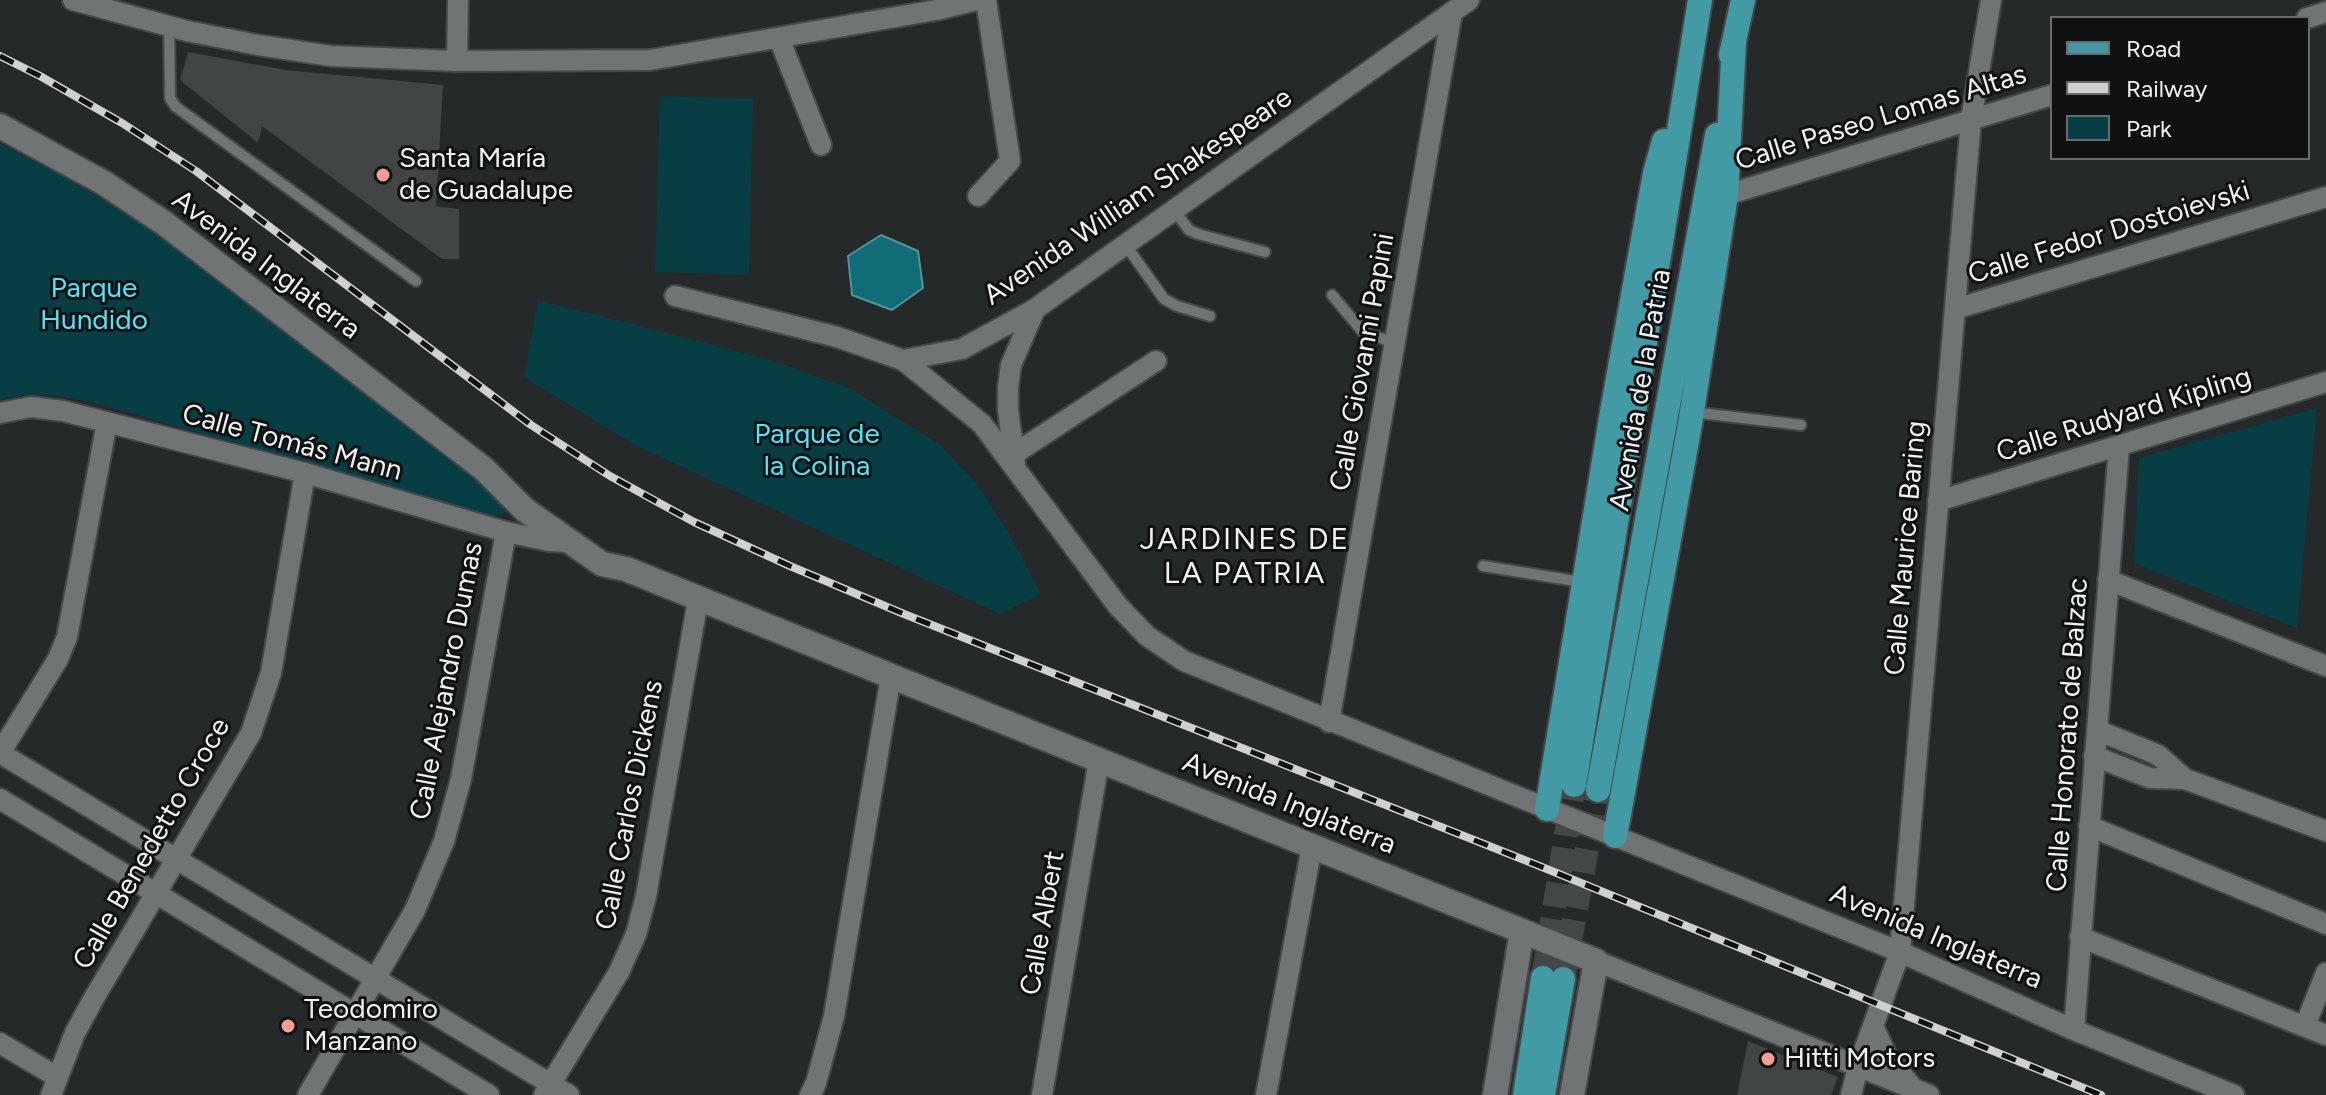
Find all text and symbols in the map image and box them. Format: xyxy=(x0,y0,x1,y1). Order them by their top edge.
legend xyxy=(2050,16,2310,160)
text: Road xyxy=(2126,34,2181,63)
street label: Calle Paseo Lomas Altas xyxy=(1731,58,2031,178)
text: Railway xyxy=(2126,74,2207,103)
street label: Avenida William Shakespeare xyxy=(977,81,1299,313)
text: Park xyxy=(2126,114,2172,143)
place label: Santa María de Guadalupe xyxy=(399,142,573,208)
marker: Santa María de Guadalupe xyxy=(374,166,392,184)
street label: Calle Fedor Dostoievski xyxy=(1964,174,2254,292)
street label: Avenida Inglaterra xyxy=(165,183,367,347)
street label: Calle Giovanni Papini xyxy=(1324,230,1402,494)
street label: Avenida de la Patria xyxy=(1603,267,1679,513)
park label: Parque Hundido xyxy=(40,272,148,338)
street label: Calle Rudyard Kipling xyxy=(1992,360,2256,470)
street label: Calle Tomás Mann xyxy=(178,397,406,489)
park label: Parque de la Colina xyxy=(754,418,880,484)
street label: Calle Maurice Baring xyxy=(1878,419,1934,677)
district label: JARDINES DE LA PATRIA xyxy=(1140,522,1350,592)
street label: Calle Alejandro Dumas xyxy=(404,539,490,823)
street label: Calle Honorato de Balzac xyxy=(2040,577,2096,893)
street label: Calle Carlos Dickens xyxy=(589,677,671,933)
street label: Calle Benedetto Croce xyxy=(66,712,238,976)
street label: Avenida Inglaterra xyxy=(1177,746,1401,862)
street label: Calle Albert xyxy=(1014,848,1072,998)
street label: Avenida Inglaterra xyxy=(1825,877,2047,997)
place label: Teodomiro Manzano xyxy=(304,993,438,1059)
marker: Teodomiro Manzano xyxy=(279,1017,297,1035)
place label: Hitti Motors xyxy=(1784,1042,1935,1076)
marker: Hitti Motors xyxy=(1759,1050,1777,1068)

